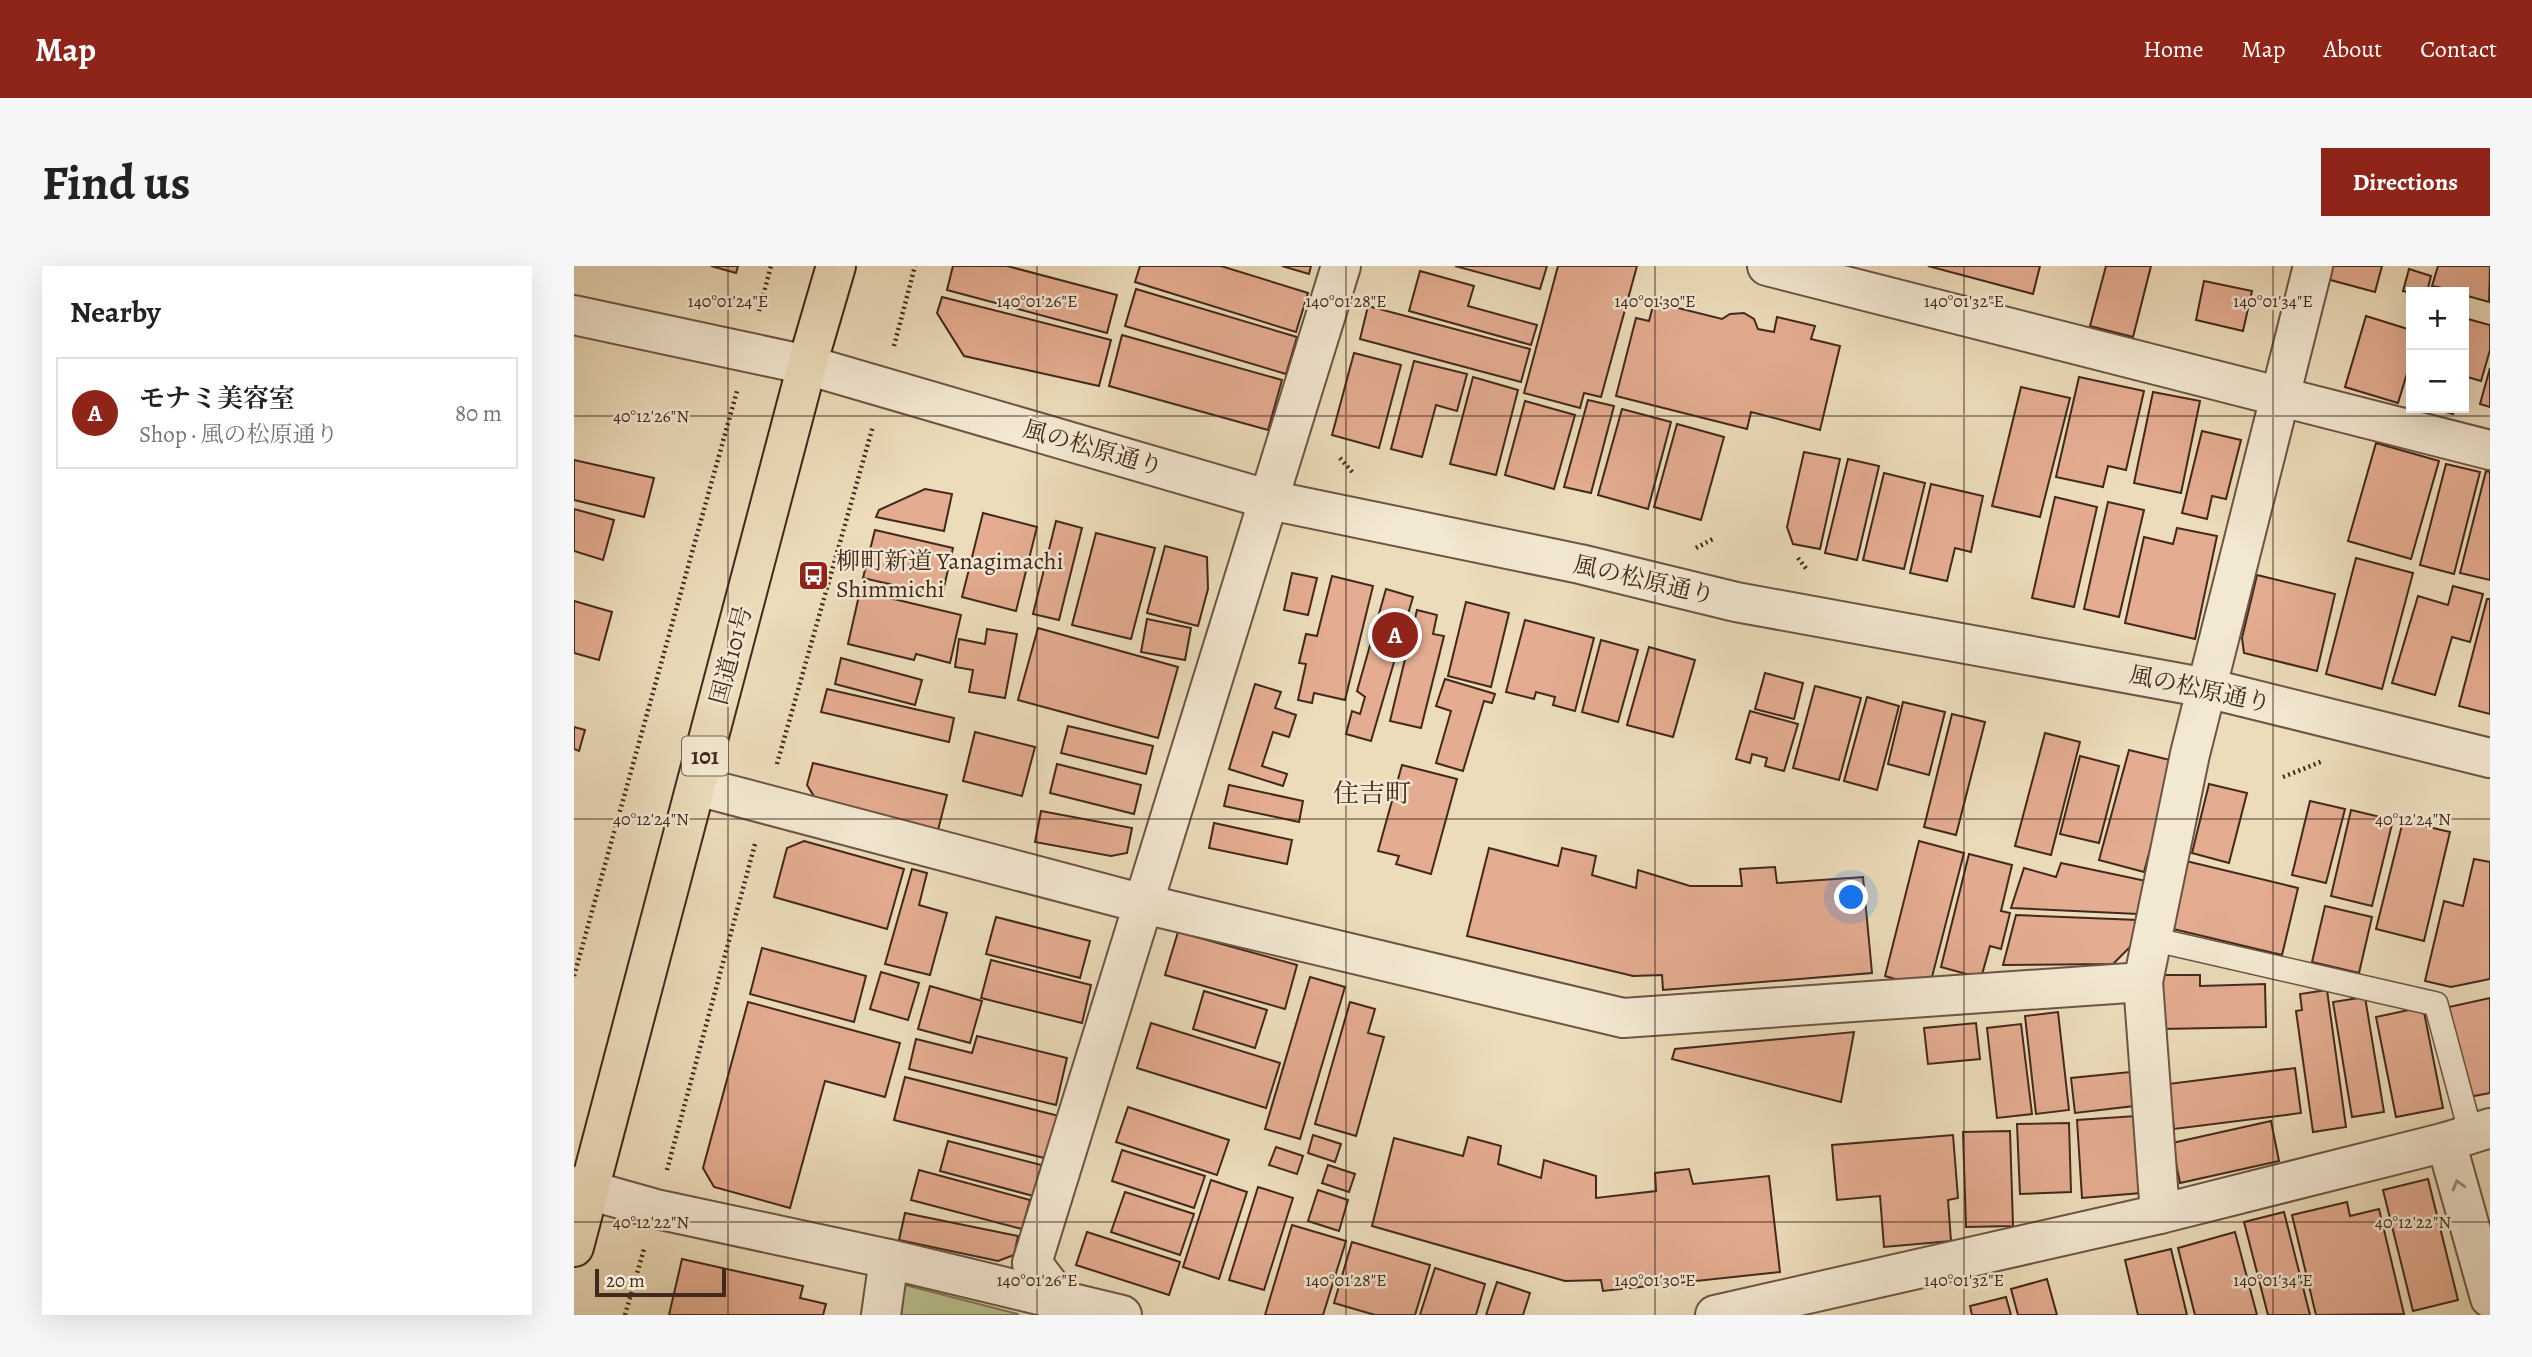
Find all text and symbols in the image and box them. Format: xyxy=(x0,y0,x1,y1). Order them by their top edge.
text: Map xyxy=(35,27,96,72)
text: Home xyxy=(2143,33,2204,65)
text: Map xyxy=(2242,33,2286,65)
text: About xyxy=(2324,33,2382,65)
text: Contact xyxy=(2420,33,2497,65)
button: Directions xyxy=(2321,148,2490,216)
text: Find us xyxy=(42,149,190,216)
map controls xyxy=(2406,287,2469,413)
button: + xyxy=(2406,287,2469,350)
text: 140°01'24"E xyxy=(688,289,768,313)
text: 140°01'26"E xyxy=(996,289,1078,313)
text: 140°01'28"E xyxy=(1305,289,1387,313)
text: 140°01'30"E xyxy=(1614,289,1696,313)
text: 140°01'32"E xyxy=(1924,289,2004,313)
text: 140°01'34"E xyxy=(2233,289,2313,313)
text: Nearby xyxy=(70,292,161,332)
button: − xyxy=(2406,350,2469,413)
text: モナミ美容室 xyxy=(139,381,295,416)
text: A xyxy=(88,398,102,429)
text: 80 m xyxy=(455,398,502,429)
text: 40°12'26"N xyxy=(613,404,689,428)
street label: 風の松原通り xyxy=(1019,413,1167,483)
text: Shop · 風の松原通り xyxy=(139,419,339,450)
place label: 柳町新道 Yanagimachi Shimmichi xyxy=(836,545,1063,605)
street label: 風の松原通り xyxy=(1570,548,1718,612)
bus stop icon: 柳町新道 Yanagimachi Shimmichi xyxy=(796,558,830,592)
street label: 国道101号 xyxy=(702,602,760,708)
pin: A xyxy=(1372,609,1418,661)
street label: 風の松原通り xyxy=(2126,658,2274,720)
road number: 101 xyxy=(682,736,728,776)
district label: 住吉町 xyxy=(1333,776,1411,811)
text: 40°12'24"N xyxy=(613,807,689,831)
text: 40°12'24"N xyxy=(2375,807,2451,831)
your location xyxy=(1834,880,1868,914)
one-way arrow xyxy=(2452,1179,2467,1191)
text: 40°12'22"N xyxy=(613,1210,689,1234)
text: 40°12'22"N xyxy=(2375,1210,2451,1234)
scale bar xyxy=(595,1266,726,1298)
text: 20 m xyxy=(606,1268,645,1294)
text: 140°01'26"E xyxy=(996,1268,1078,1292)
text: 140°01'28"E xyxy=(1305,1268,1387,1292)
text: 140°01'30"E xyxy=(1614,1268,1696,1292)
text: 140°01'32"E xyxy=(1924,1268,2004,1292)
text: 140°01'34"E xyxy=(2233,1268,2313,1292)

